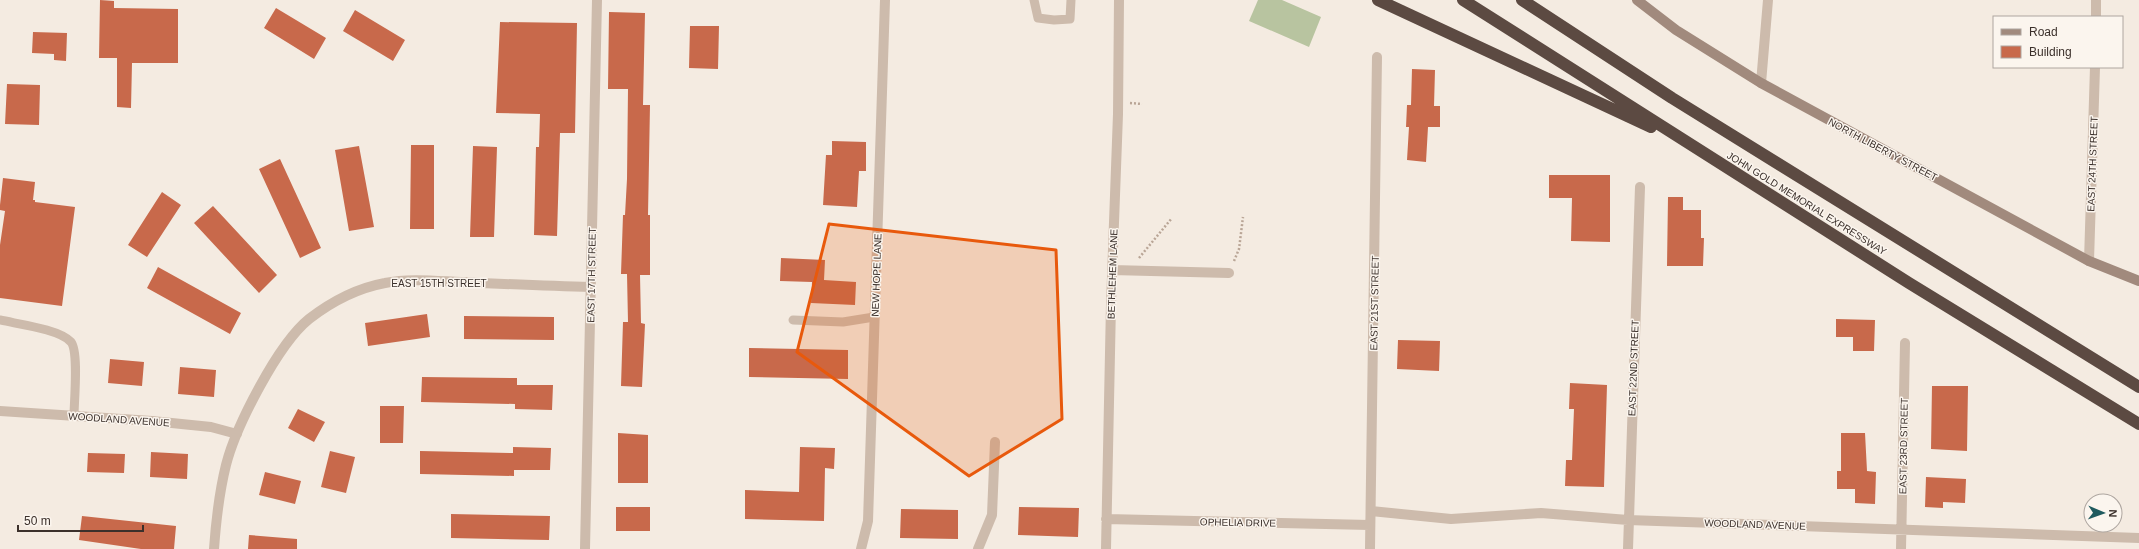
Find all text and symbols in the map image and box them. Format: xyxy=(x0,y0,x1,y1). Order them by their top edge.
legend xyxy=(1993,16,2123,68)
text: Road xyxy=(2029,25,2058,39)
text: Building xyxy=(2029,45,2072,59)
street label: NORTH LIBERTY STREET xyxy=(1826,116,1939,183)
street label: EAST 24TH STREET xyxy=(2085,116,2100,212)
street label: JOHN GOLD MEMORIAL EXPRESSWAY xyxy=(1725,150,1889,257)
street label: EAST 17TH STREET xyxy=(585,227,598,323)
street label: BETHLEHEM LANE xyxy=(1105,229,1120,319)
street label: NEW HOPE LANE xyxy=(870,233,883,317)
street label: EAST 21ST STREET xyxy=(1368,256,1381,350)
street label: EAST 15TH STREET xyxy=(391,278,487,289)
street label: EAST 22ND STREET xyxy=(1626,320,1641,416)
street label: EAST 23RD STREET xyxy=(1897,398,1910,494)
street label: WOODLAND AVENUE xyxy=(68,410,170,429)
north arrow xyxy=(2083,493,2123,533)
scale bar xyxy=(18,507,143,533)
text: N xyxy=(2107,509,2119,518)
text: 50 m xyxy=(24,514,51,528)
street label: OPHELIA DRIVE xyxy=(1200,516,1276,529)
street label: WOODLAND AVENUE xyxy=(1704,517,1806,532)

